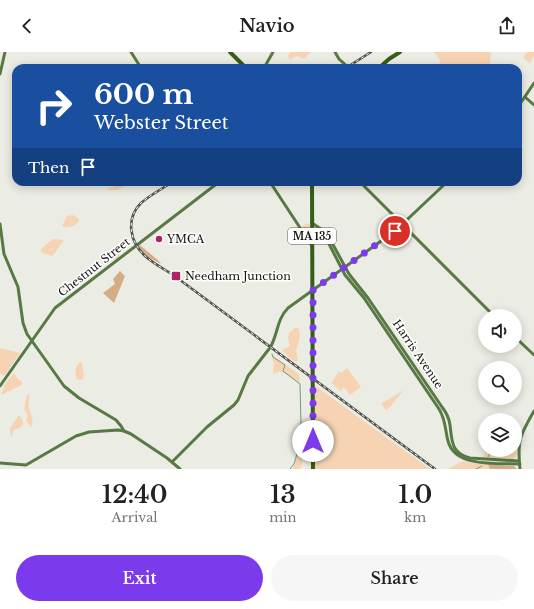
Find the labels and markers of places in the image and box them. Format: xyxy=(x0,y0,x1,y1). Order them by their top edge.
pin xyxy=(378,214,412,248)
place label: YMCA xyxy=(166,232,205,246)
marker: YMCA xyxy=(154,234,164,244)
place label: Needham Junction xyxy=(185,269,291,283)
marker: Needham Junction xyxy=(170,270,182,282)

